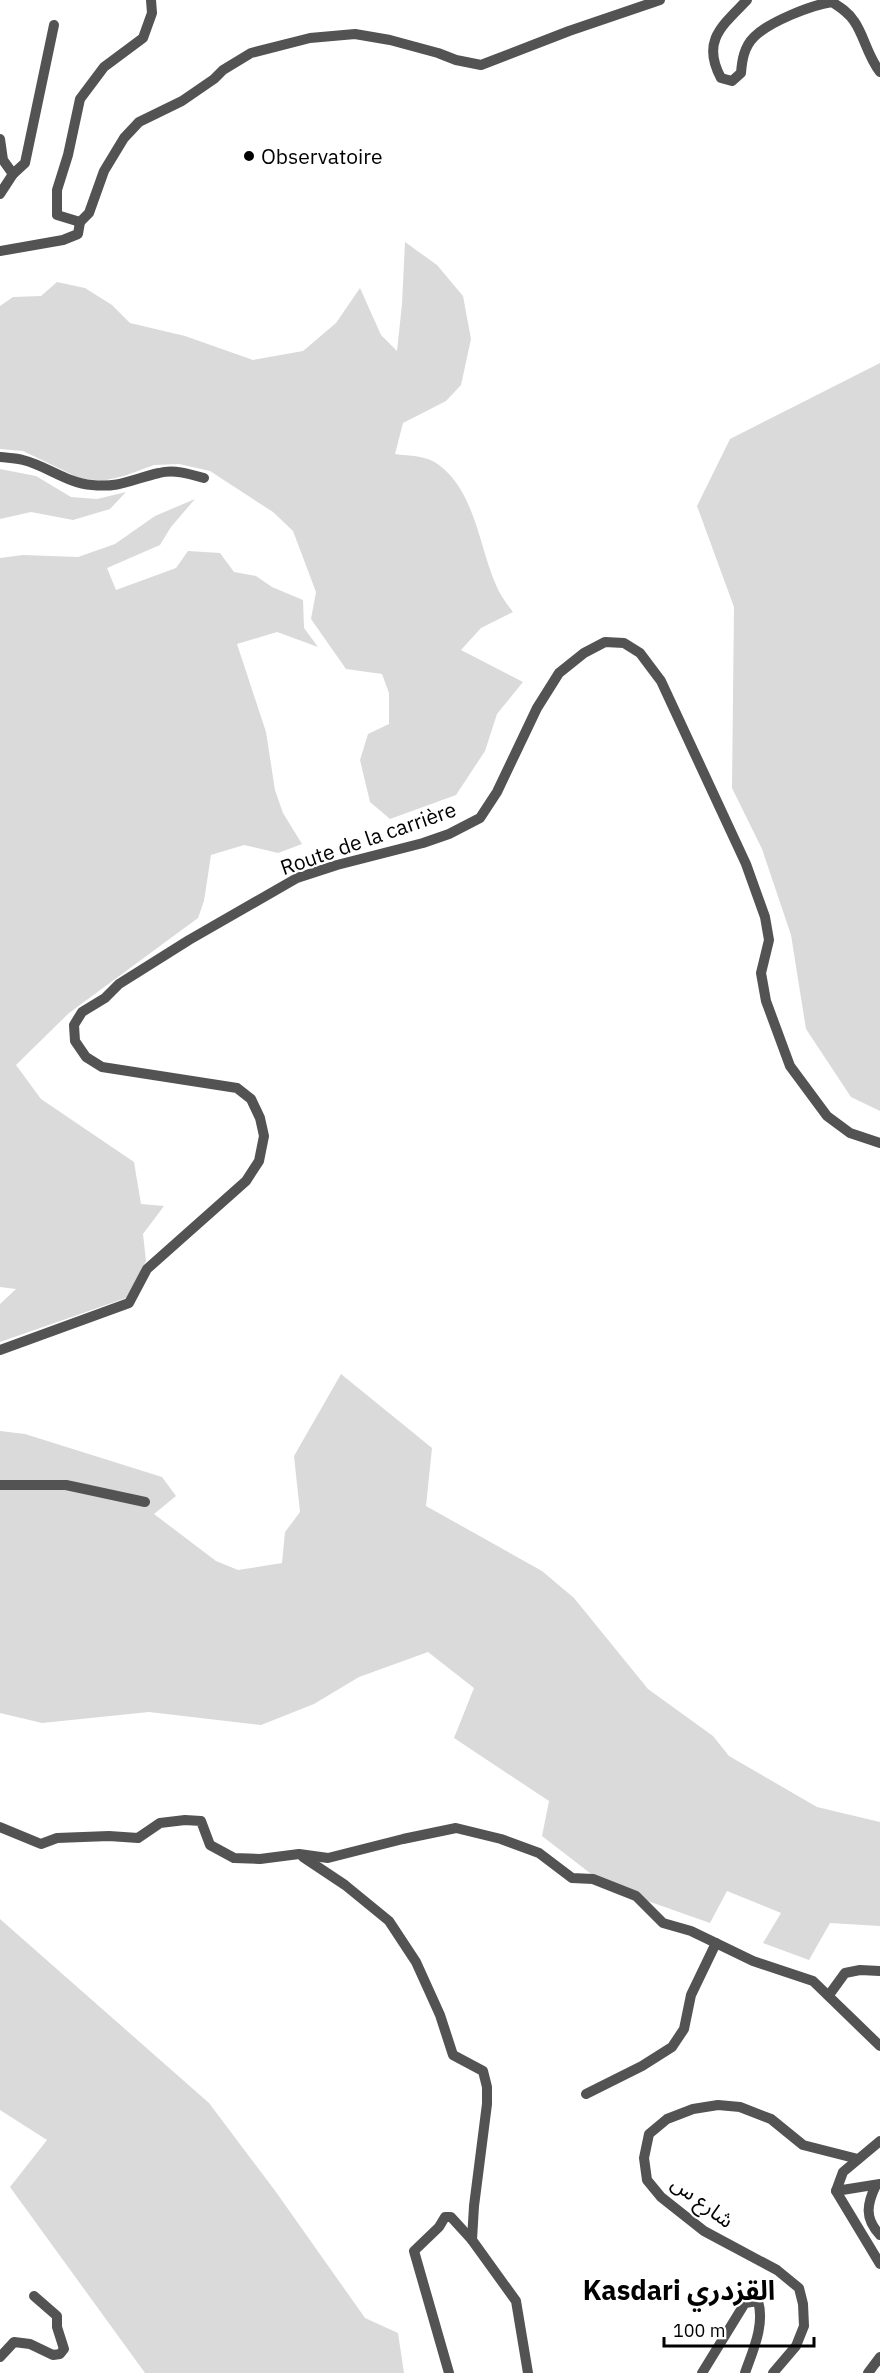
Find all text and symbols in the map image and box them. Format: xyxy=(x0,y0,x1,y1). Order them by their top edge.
place label: Observatoire xyxy=(261,142,383,170)
marker: Observatoire xyxy=(242,149,256,163)
street label: Route de la carrière xyxy=(276,795,460,881)
street label: شارع ﺱ xyxy=(665,2168,740,2235)
district label: Kasdari القزدري xyxy=(583,2272,775,2312)
scale bar xyxy=(664,2310,814,2348)
text: 100 m xyxy=(673,2319,725,2342)

